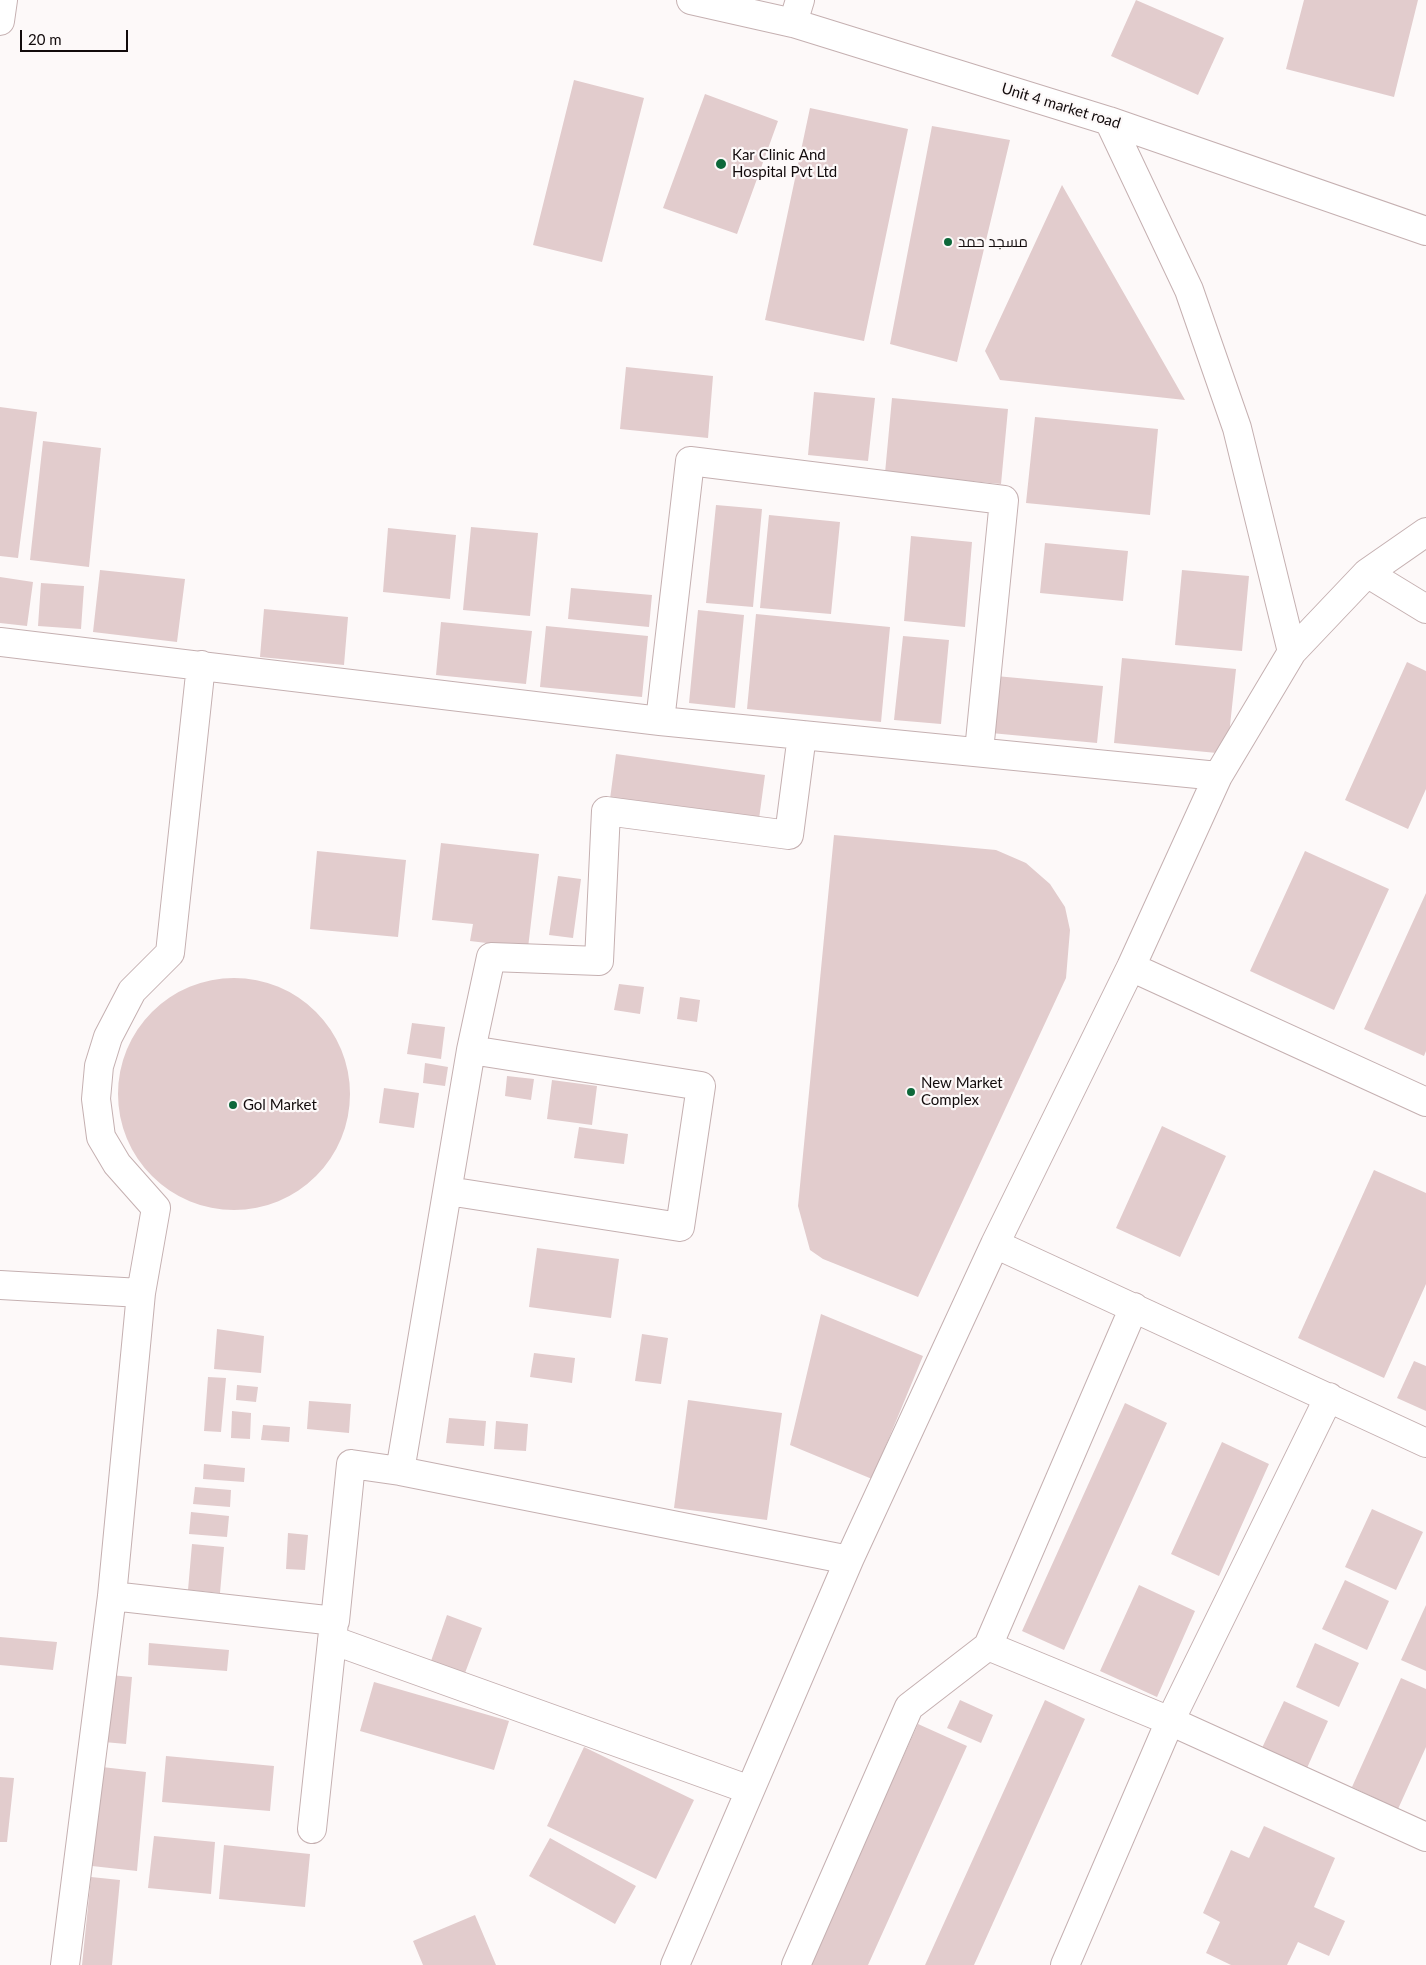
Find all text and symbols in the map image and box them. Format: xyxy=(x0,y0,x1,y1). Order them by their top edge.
scale bar xyxy=(22,20,130,52)
text: 20 m xyxy=(28,30,62,48)
street label: Unit 4 market road xyxy=(999,79,1123,133)
place label: Kar Clinic And Hospital Pvt Ltd xyxy=(732,146,837,181)
marker: Kar Clinic And Hospital Pvt Ltd xyxy=(714,157,728,171)
place label: مسجد حمد xyxy=(958,233,1028,251)
marker: مسجد حمد xyxy=(942,236,954,248)
place label: New Market Complex xyxy=(921,1074,1003,1109)
marker: New Market Complex xyxy=(905,1086,917,1098)
place label: Gol Market xyxy=(243,1096,317,1114)
marker: Gol Market xyxy=(227,1099,239,1111)

